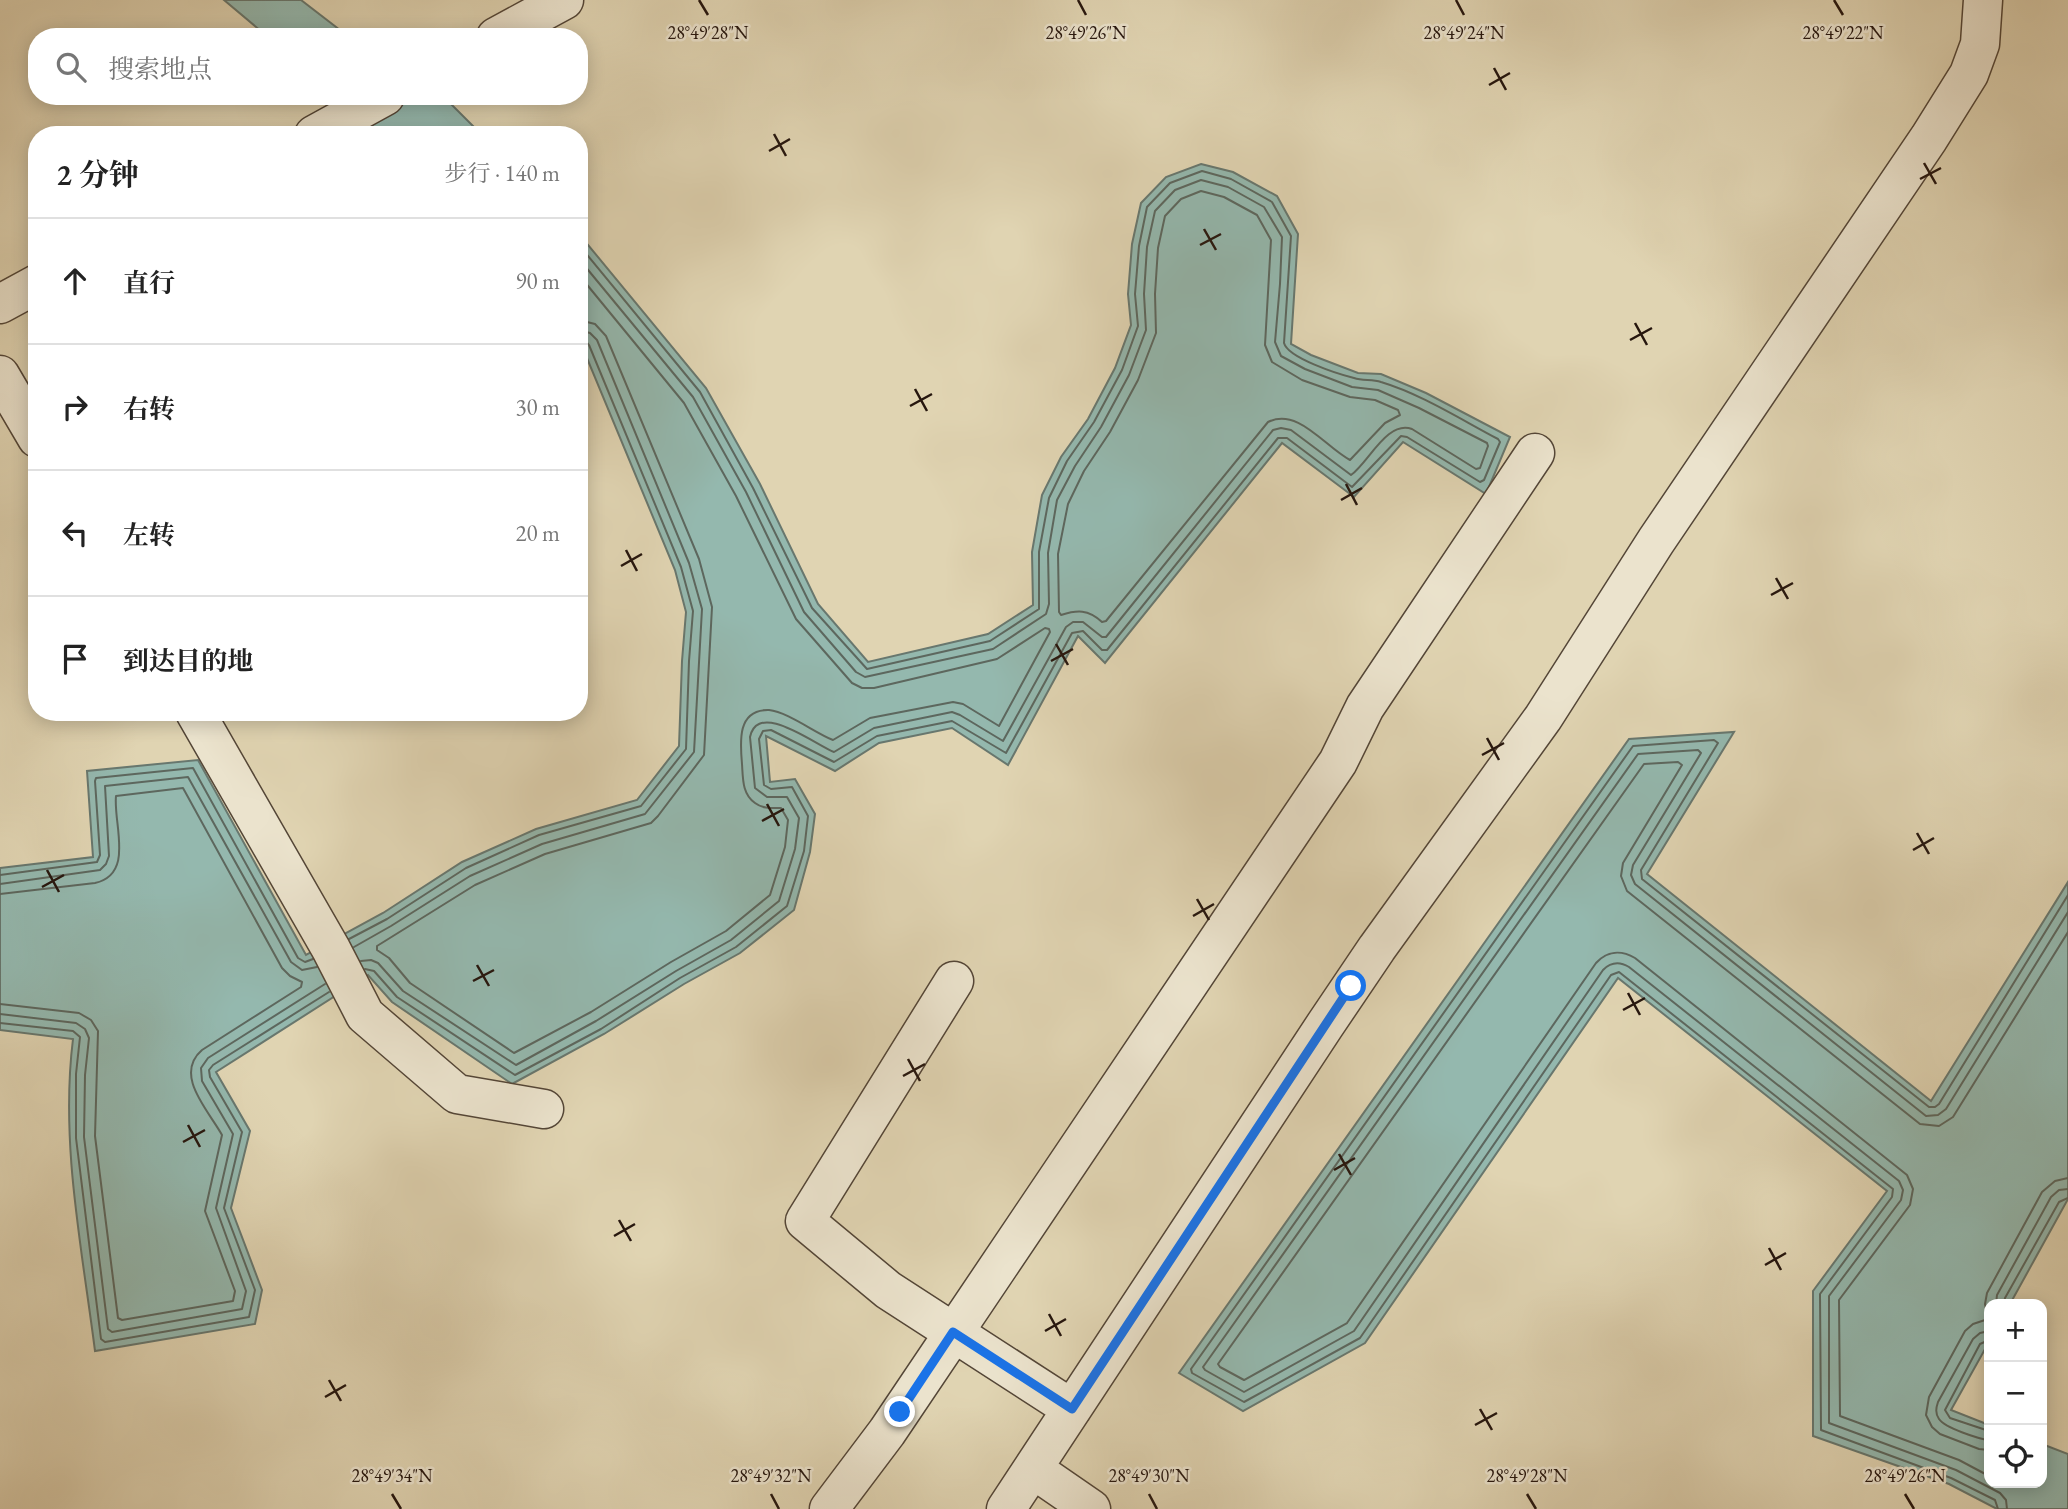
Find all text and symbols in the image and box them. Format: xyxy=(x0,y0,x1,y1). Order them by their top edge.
text: 28°49'28"N xyxy=(668,21,749,44)
text: 28°49'26"N xyxy=(1046,21,1127,44)
text: 28°49'24"N xyxy=(1424,21,1505,44)
text: 28°49'22"N xyxy=(1803,21,1884,44)
search box xyxy=(28,28,588,105)
icon: search xyxy=(52,48,90,86)
text: 搜索地点 xyxy=(108,52,212,86)
text: 2 分钟 xyxy=(56,155,139,194)
text: 步行 · 140 m xyxy=(445,158,560,188)
icon: ahead xyxy=(56,262,94,300)
text: 直行 xyxy=(123,266,175,300)
text: 90 m xyxy=(515,266,560,296)
icon: right xyxy=(56,388,94,426)
text: 右转 xyxy=(123,392,175,426)
text: 30 m xyxy=(515,392,560,422)
icon: left xyxy=(56,514,94,552)
text: 左转 xyxy=(123,518,175,552)
text: 20 m xyxy=(515,518,560,548)
icon: arrive xyxy=(56,640,94,678)
text: 到达目的地 xyxy=(123,644,253,678)
route start xyxy=(1335,970,1366,1001)
map controls xyxy=(1984,1299,2047,1488)
button: + xyxy=(1984,1299,2047,1362)
button: − xyxy=(1984,1362,2047,1425)
route end xyxy=(884,1396,915,1427)
button: locate xyxy=(1984,1425,2047,1488)
text: 28°49'34"N xyxy=(352,1464,433,1487)
text: 28°49'32"N xyxy=(731,1464,812,1487)
text: 28°49'30"N xyxy=(1109,1464,1190,1487)
text: 28°49'28"N xyxy=(1487,1464,1568,1487)
text: 28°49'26"N xyxy=(1865,1464,1946,1487)

